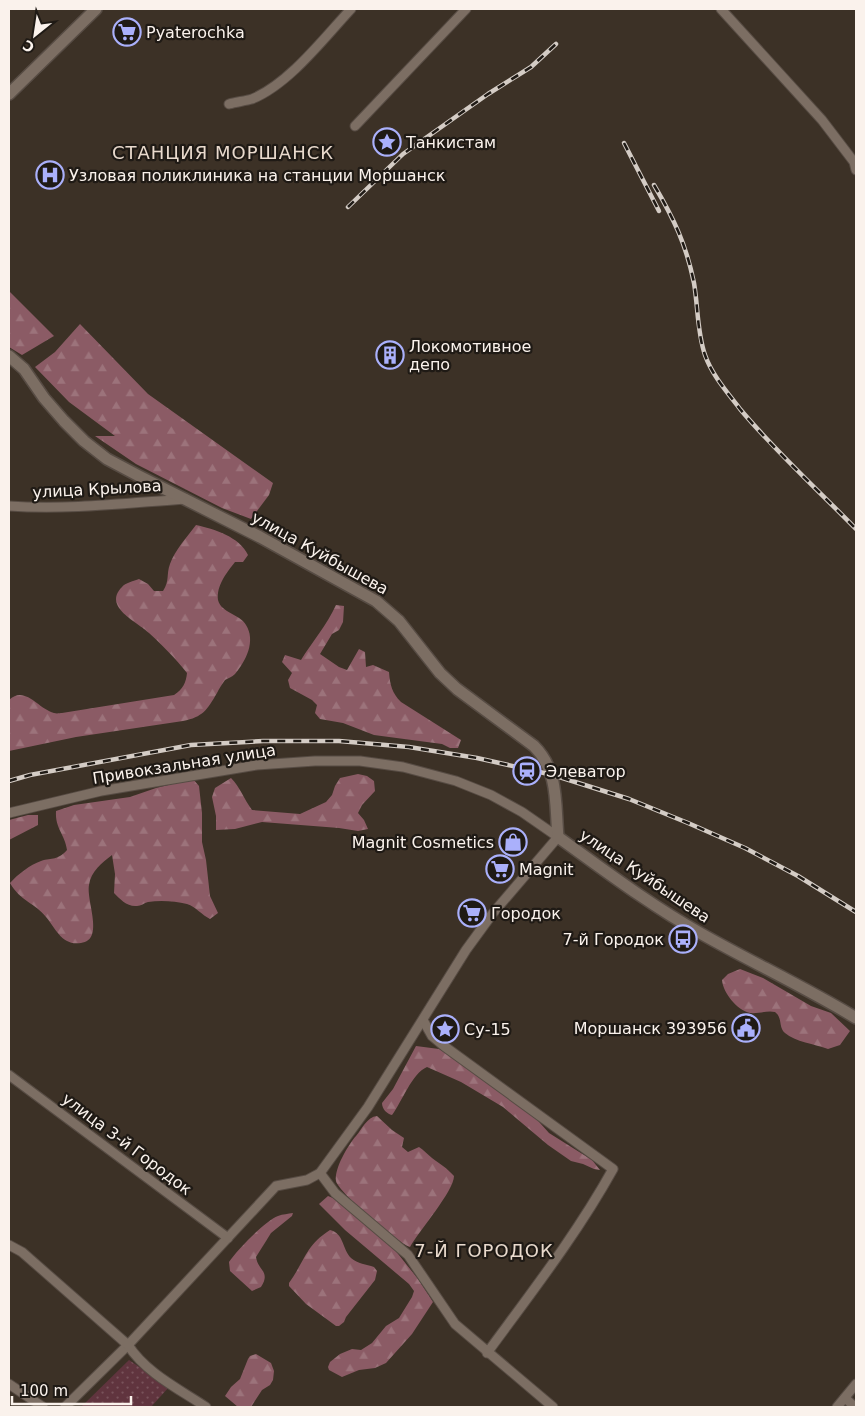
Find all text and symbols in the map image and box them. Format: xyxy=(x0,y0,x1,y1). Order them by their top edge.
north arrow xyxy=(10,10,60,60)
supermarket icon: Pyaterochka xyxy=(112,17,142,47)
place label: Pyaterochka xyxy=(146,23,245,42)
text: С xyxy=(20,37,37,56)
place icon: Танкистам xyxy=(372,127,402,157)
place label: Танкистам xyxy=(405,133,496,152)
district label: СТАНЦИЯ МОРШАНСК xyxy=(112,142,334,163)
hospital icon: Узловая поликлиника на станции Моршанск xyxy=(35,160,65,190)
place label: Узловая поликлиника на станции Моршанск xyxy=(69,166,446,185)
place label: Локомотивное депо xyxy=(409,337,531,374)
building icon: Локомотивное депо xyxy=(375,340,405,370)
street label: улица Крылова xyxy=(32,476,162,502)
street label: улица Куйбышева xyxy=(248,508,392,598)
street label: Привокзальная улица xyxy=(91,740,277,788)
station icon: Элеватор xyxy=(512,756,542,786)
place label: Элеватор xyxy=(546,762,626,781)
street label: улица Куйбышева xyxy=(576,825,714,927)
shop icon: Magnit Cosmetics xyxy=(498,827,528,857)
place label: Magnit Cosmetics xyxy=(352,833,494,852)
supermarket icon: Magnit xyxy=(485,854,515,884)
place label: Magnit xyxy=(519,860,574,879)
supermarket icon: Городок xyxy=(457,898,487,928)
place label: Городок xyxy=(491,904,561,923)
bus stop icon: 7-й Городок xyxy=(668,924,698,954)
place label: 7-й Городок xyxy=(563,930,664,949)
public building icon: Моршанск 393956 xyxy=(731,1013,761,1043)
place icon: Су-15 xyxy=(430,1014,460,1044)
place label: Моршанск 393956 xyxy=(574,1019,727,1038)
place label: Су-15 xyxy=(464,1020,511,1039)
street label: улица 3-й Городок xyxy=(58,1089,196,1199)
district label: 7-Й ГОРОДОК xyxy=(414,1240,554,1261)
scale bar xyxy=(12,1374,131,1406)
text: 100 m xyxy=(20,1382,68,1400)

